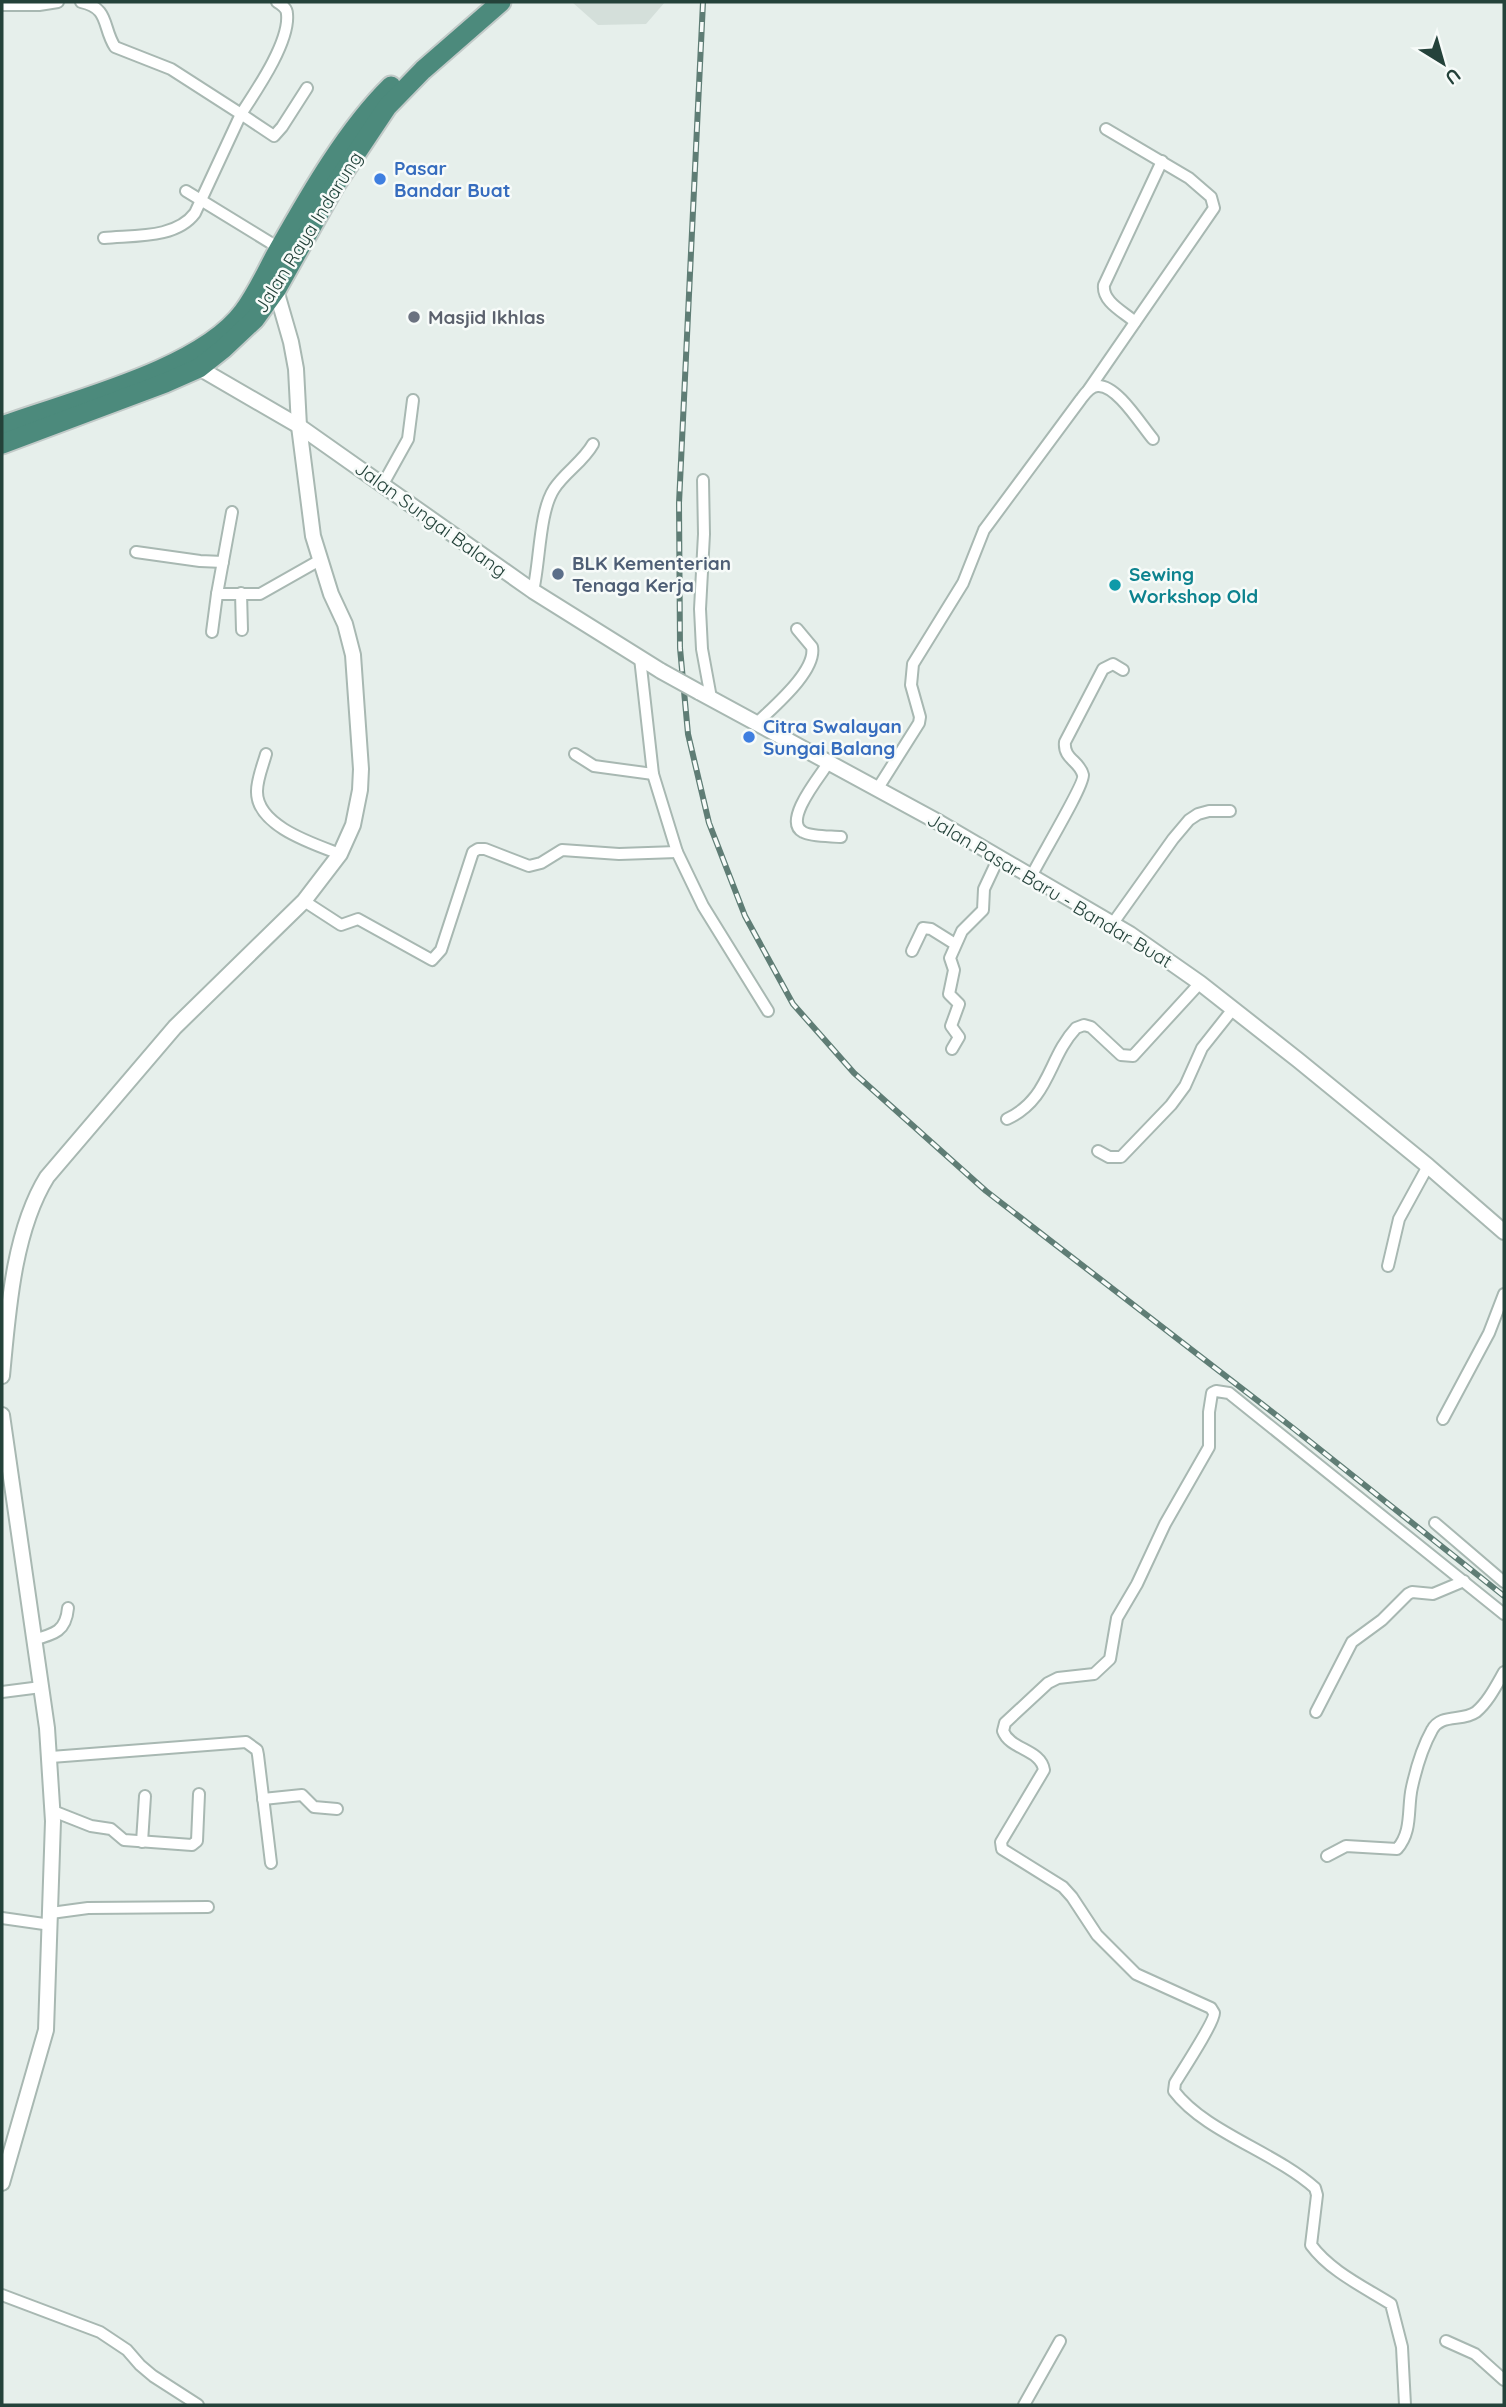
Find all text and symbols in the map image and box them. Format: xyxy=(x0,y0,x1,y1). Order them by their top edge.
north arrow xyxy=(1408,28,1478,98)
text: U xyxy=(1441,63,1466,90)
street label: Jalan Raya Indarung xyxy=(249,147,367,317)
place label: Pasar Bandar Buat xyxy=(394,156,510,202)
marker: Pasar Bandar Buat xyxy=(372,171,388,187)
place label: Masjid Ikhlas xyxy=(428,305,545,329)
marker: Masjid Ikhlas xyxy=(406,309,422,325)
street label: Jalan Sungai Balang xyxy=(350,456,512,582)
place label: BLK Kementerian Tenaga Kerja xyxy=(572,551,731,597)
place label: Sewing Workshop Old xyxy=(1129,562,1258,608)
marker: BLK Kementerian Tenaga Kerja xyxy=(550,566,566,582)
marker: Sewing Workshop Old xyxy=(1107,577,1123,593)
place label: Citra Swalayan Sungai Balang xyxy=(763,714,902,760)
marker: Citra Swalayan Sungai Balang xyxy=(741,729,757,745)
street label: Jalan Pasar Baru - Bandar Buat xyxy=(923,807,1177,973)

